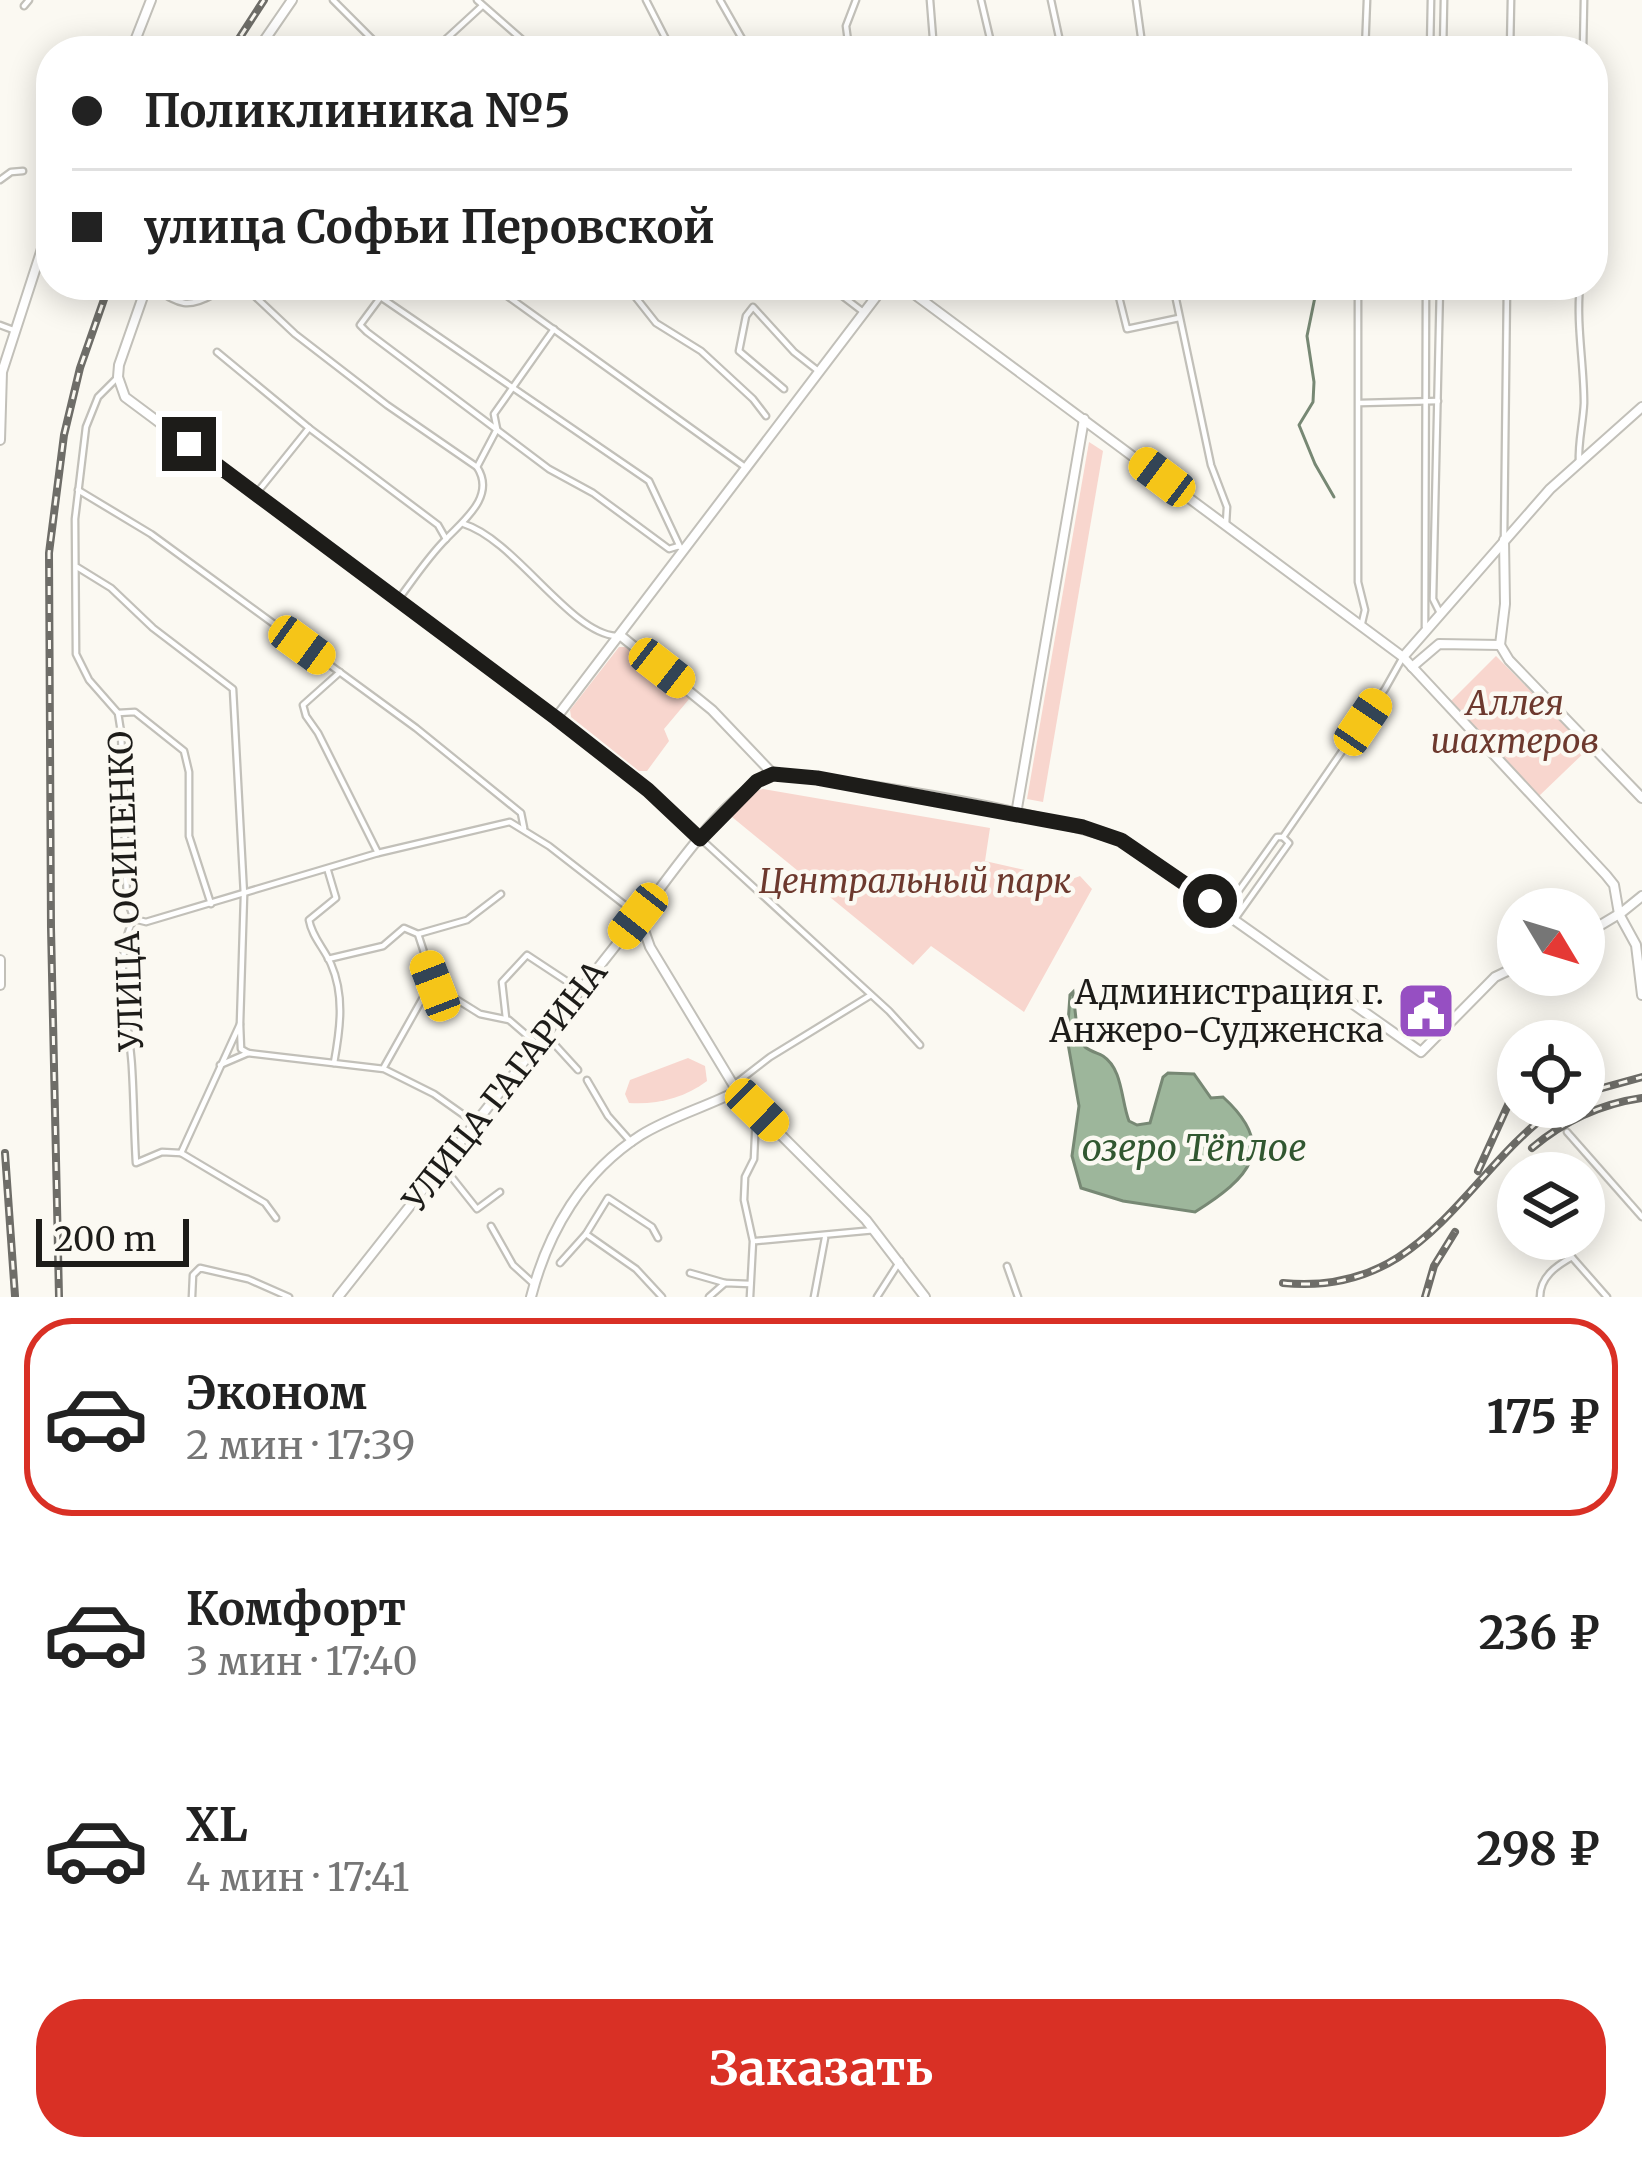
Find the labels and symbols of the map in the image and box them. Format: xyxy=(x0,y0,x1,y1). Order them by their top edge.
route end xyxy=(162,417,216,471)
car xyxy=(1122,441,1202,513)
car xyxy=(262,609,342,681)
car xyxy=(623,632,701,704)
car xyxy=(1328,682,1398,762)
park label: Аллея шахтеров xyxy=(1431,683,1599,762)
street label: УЛИЦА ОСИПЕНКО xyxy=(100,730,152,1053)
park label: Центральный парк xyxy=(759,861,1071,902)
route start xyxy=(1183,874,1237,928)
car xyxy=(602,877,674,955)
north arrow xyxy=(1497,888,1605,996)
car xyxy=(405,946,465,1026)
street label: УЛИЦА ГАГАРИНА xyxy=(394,952,616,1220)
place label: Администрация г. Анжеро-Судженска xyxy=(1049,972,1384,1051)
public building icon: Администрация г. Анжеро-Судженска xyxy=(1395,980,1457,1042)
car xyxy=(719,1072,795,1148)
water label: озеро Тёплое xyxy=(1081,1126,1307,1171)
scale bar xyxy=(36,1213,189,1266)

